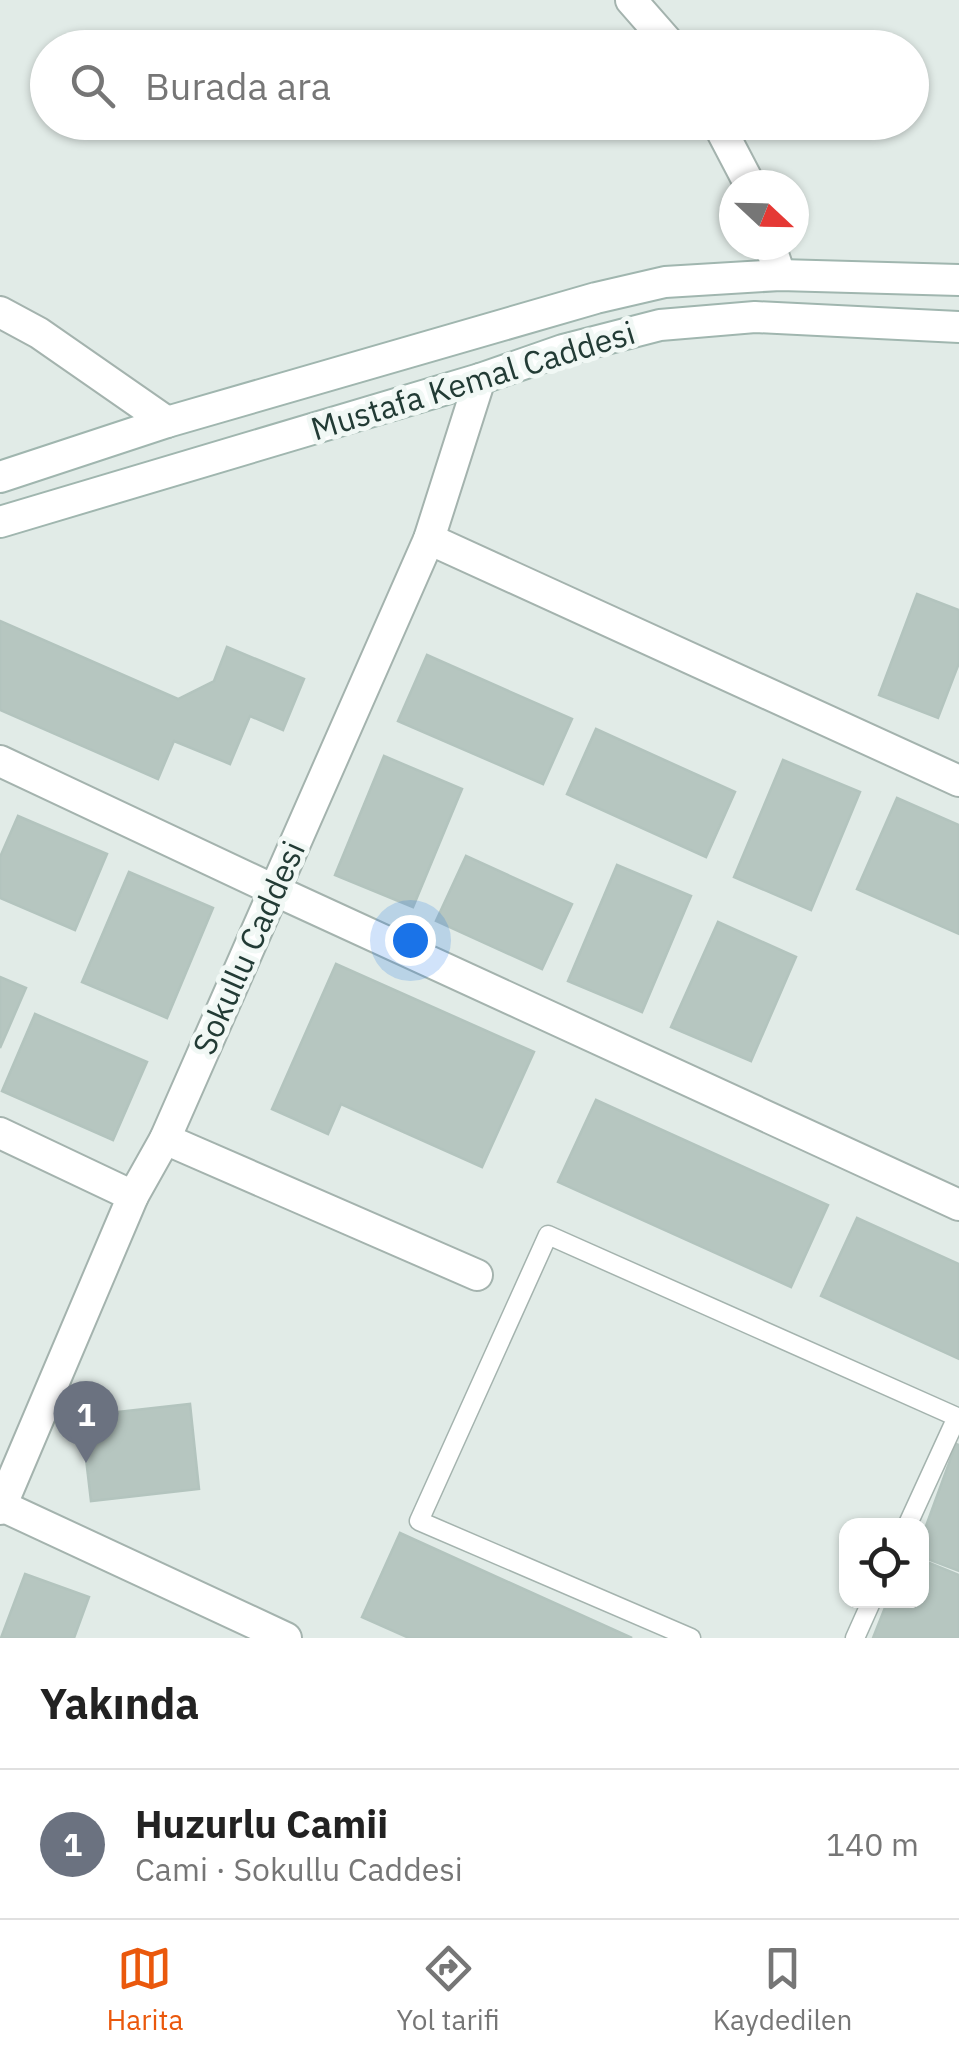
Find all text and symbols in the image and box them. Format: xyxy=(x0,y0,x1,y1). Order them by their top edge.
search box xyxy=(30,30,929,140)
icon: search xyxy=(65,58,120,113)
text: Burada ara xyxy=(145,61,331,110)
north arrow xyxy=(719,170,809,260)
street label: Mustafa Kemal Caddesi xyxy=(306,311,640,449)
street label: Sokullu Caddesi xyxy=(182,834,314,1061)
your location xyxy=(385,915,436,966)
pin: 1 xyxy=(54,1380,118,1463)
map controls xyxy=(839,1518,929,1608)
button: locate xyxy=(839,1518,929,1608)
text: Yakında xyxy=(40,1676,199,1731)
text: Huzurlu Camii xyxy=(135,1799,388,1848)
text: 1 xyxy=(63,1823,82,1865)
text: 140 m xyxy=(826,1823,919,1865)
text: Cami · Sokullu Caddesi xyxy=(135,1848,463,1890)
tab: Harita xyxy=(107,1941,183,2038)
tab: Yol tarifi xyxy=(397,1941,500,2038)
tab: Kaydedilen xyxy=(713,1941,852,2038)

